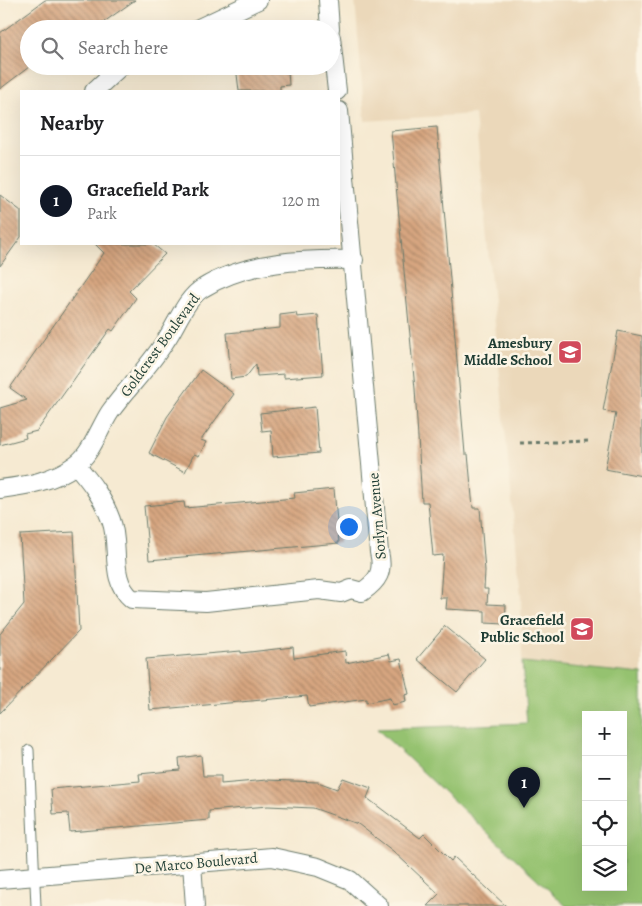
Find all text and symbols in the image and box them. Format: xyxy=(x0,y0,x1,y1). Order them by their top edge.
search box xyxy=(20,20,340,75)
icon: search xyxy=(38,34,66,62)
text: Search here xyxy=(78,35,168,61)
text: Nearby xyxy=(40,109,103,137)
text: Gracefield Park xyxy=(87,177,209,203)
text: 1 xyxy=(53,190,59,212)
text: 120 m xyxy=(282,190,320,212)
text: Park xyxy=(87,203,117,225)
street label: Goldcrest Boulevard xyxy=(116,288,205,401)
place label: Amesbury Middle School xyxy=(464,333,553,370)
school or university icon: Amesbury Middle School xyxy=(557,339,583,365)
street label: Sorlyn Avenue xyxy=(363,471,391,560)
your location xyxy=(336,514,362,540)
place label: Gracefield Public School xyxy=(480,610,565,647)
school or university icon: Gracefield Public School xyxy=(569,616,595,642)
map controls xyxy=(582,711,627,891)
button: + xyxy=(582,711,627,756)
button: − xyxy=(582,756,627,801)
pin: 1 xyxy=(508,767,540,808)
button: locate xyxy=(582,801,627,846)
button: layers xyxy=(582,846,627,891)
street label: De Marco Boulevard xyxy=(133,848,259,878)

